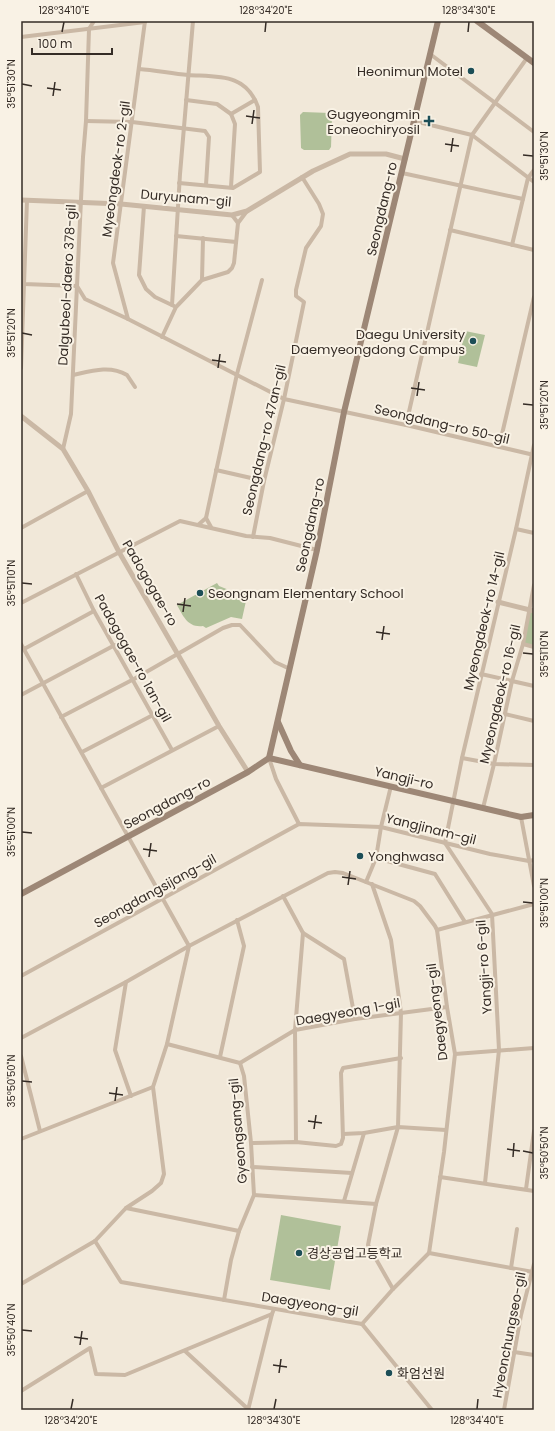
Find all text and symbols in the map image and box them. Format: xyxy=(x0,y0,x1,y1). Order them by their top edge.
text: 128°34'10"E xyxy=(39,3,89,18)
text: 128°34'20"E xyxy=(239,3,293,18)
text: 128°34'30"E xyxy=(442,3,496,18)
scale bar xyxy=(32,30,112,56)
text: 100 m xyxy=(38,35,72,52)
text: 35°51'30"N xyxy=(4,59,19,109)
place label: Heonimun Motel xyxy=(357,62,463,81)
marker: Heonimun Motel xyxy=(466,66,476,76)
street label: Myeongdeok-ro 2-gil xyxy=(97,100,135,238)
place label: Gugyeongmin Eoneochiryosil xyxy=(327,105,420,139)
marker: Gugyeongmin Eoneochiryosil xyxy=(423,115,435,127)
text: 35°51'30"N xyxy=(537,131,552,181)
street label: Seongdang-ro xyxy=(362,160,402,258)
street label: Duryunam-gil xyxy=(140,185,232,211)
street label: Dalgubeol-daero 378-gil xyxy=(53,204,81,366)
text: 35°51'20"N xyxy=(4,308,19,358)
place label: Daegu University Daemyeongdong Campus xyxy=(291,325,466,359)
marker: Daegu University Daemyeongdong Campus xyxy=(468,336,478,346)
street label: Seongdang-ro 47an-gil xyxy=(237,363,291,517)
text: 35°51'20"N xyxy=(537,380,552,430)
street label: Seongdang-ro 50-gil xyxy=(372,399,512,449)
street label: Seongdang-ro xyxy=(291,476,329,574)
street label: Padogogae-ro xyxy=(118,536,182,630)
street label: Myeongdeok-ro 14-gil xyxy=(459,550,509,692)
text: 35°51'10"N xyxy=(4,560,19,606)
place label: Seongnam Elementary School xyxy=(208,584,404,603)
marker: Seongnam Elementary School xyxy=(195,588,205,598)
street label: Padogogae-ro 1an-gil xyxy=(90,591,176,725)
street label: Myeongdeok-ro 16-gil xyxy=(475,622,525,766)
text: 35°51'10"N xyxy=(537,631,552,677)
street label: Yangji-ro xyxy=(373,762,435,794)
street label: Seongdang-ro xyxy=(120,772,214,834)
text: 35°51'00"N xyxy=(4,807,19,857)
street label: Yangjinam-gil xyxy=(384,809,478,849)
place label: Yonghwasa xyxy=(368,847,444,866)
street label: Seongdangsijang-gil xyxy=(90,849,220,933)
marker: Yonghwasa xyxy=(355,851,365,861)
text: 35°51'00"N xyxy=(537,878,552,928)
street label: Yangji-ro 6-gil xyxy=(471,919,497,1015)
street label: Daegyeong-gil xyxy=(422,962,452,1062)
street label: Daegyeong 1-gil xyxy=(294,993,402,1031)
text: 35°50'50"N xyxy=(4,1055,19,1107)
street label: Gyeongsang-gil xyxy=(224,1077,252,1185)
text: 35°50'50"N xyxy=(537,1127,552,1179)
place label: 경상공업고등학교 xyxy=(307,1244,403,1263)
marker: 경상공업고등학교 xyxy=(294,1248,304,1258)
street label: Hyeonchungseo-gil xyxy=(487,1270,531,1400)
street label: Daegyeong-gil xyxy=(260,1287,360,1321)
text: 35°50'40"N xyxy=(4,1304,19,1356)
place label: 화엄선원 xyxy=(397,1364,445,1383)
marker: 화엄선원 xyxy=(384,1368,394,1378)
text: 128°34'20"E xyxy=(44,1413,98,1428)
text: 128°34'30"E xyxy=(247,1413,301,1428)
text: 128°34'40"E xyxy=(450,1413,504,1428)

